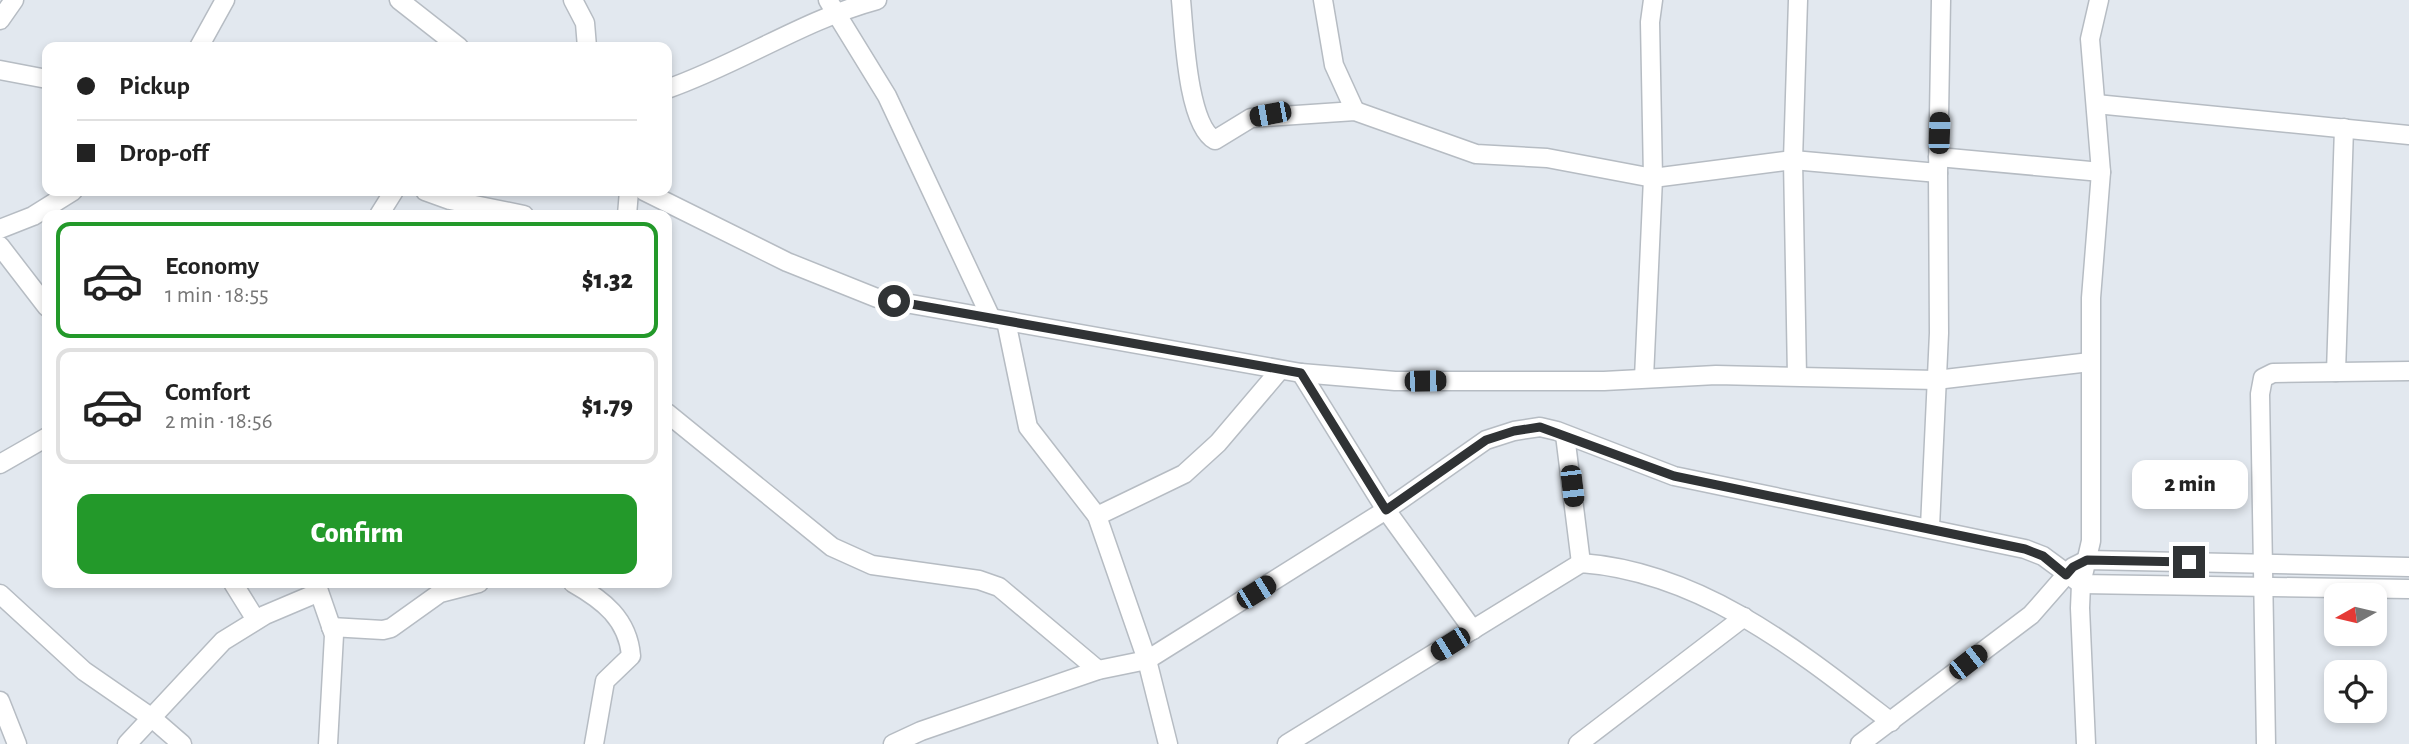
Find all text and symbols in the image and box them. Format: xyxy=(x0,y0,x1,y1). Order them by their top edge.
text: Pickup xyxy=(119,73,190,99)
car xyxy=(1248,100,1293,128)
car xyxy=(1928,112,1951,154)
text: Drop-off xyxy=(119,140,208,166)
icon: car xyxy=(81,249,144,312)
text: Economy xyxy=(165,253,259,279)
text: $1.32 xyxy=(582,267,633,293)
text: 1 min · 18:55 xyxy=(165,284,269,307)
route start xyxy=(878,285,910,317)
car xyxy=(1404,370,1447,392)
icon: car xyxy=(81,375,144,438)
text: Comfort xyxy=(165,379,250,405)
text: $1.79 xyxy=(581,393,633,419)
text: 2 min · 18:56 xyxy=(165,410,272,433)
callout: 2 min xyxy=(2131,461,2247,510)
car xyxy=(1560,464,1585,508)
text: 2 min xyxy=(2164,473,2216,496)
button: Confirm xyxy=(77,494,637,574)
route end xyxy=(2173,546,2205,578)
car xyxy=(1233,572,1280,612)
north arrow xyxy=(2324,583,2387,646)
map controls xyxy=(2324,583,2387,723)
car xyxy=(1427,624,1474,664)
car xyxy=(1945,641,1992,683)
button: locate xyxy=(2324,660,2387,723)

